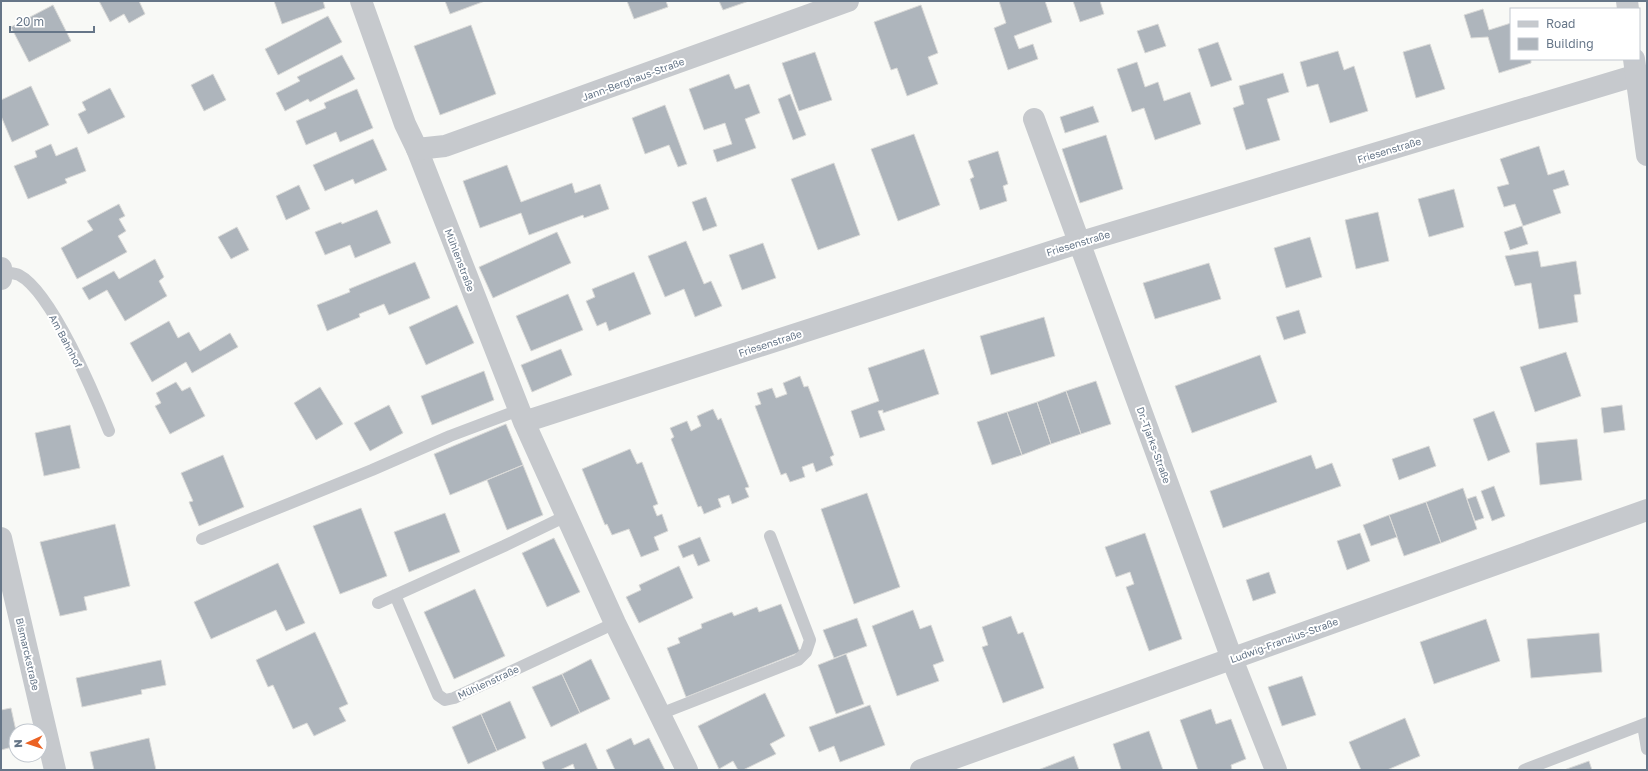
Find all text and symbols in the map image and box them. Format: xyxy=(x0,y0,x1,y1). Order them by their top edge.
scale bar xyxy=(10,8,94,34)
legend xyxy=(1510,8,1640,60)
text: 20 m xyxy=(16,14,44,29)
text: Road xyxy=(1546,16,1575,31)
text: Building xyxy=(1546,36,1594,51)
street label: Jann-Berghaus-Straße xyxy=(580,55,686,103)
street label: Friesenstraße xyxy=(1356,135,1422,165)
street label: Mühlenstraße xyxy=(443,227,478,293)
street label: Friesenstraße xyxy=(1045,228,1111,258)
street label: Am Bahnhof xyxy=(47,312,85,370)
street label: Friesenstraße xyxy=(737,327,803,359)
street label: Dr.-Tjarks-Straße xyxy=(1135,405,1173,485)
street label: Ludwig-Franzius-Straße xyxy=(1228,615,1340,665)
street label: Bismarckstraße xyxy=(14,616,42,692)
street label: Mühlenstraße xyxy=(455,662,521,701)
north arrow xyxy=(8,723,48,763)
text: N xyxy=(11,739,24,748)

